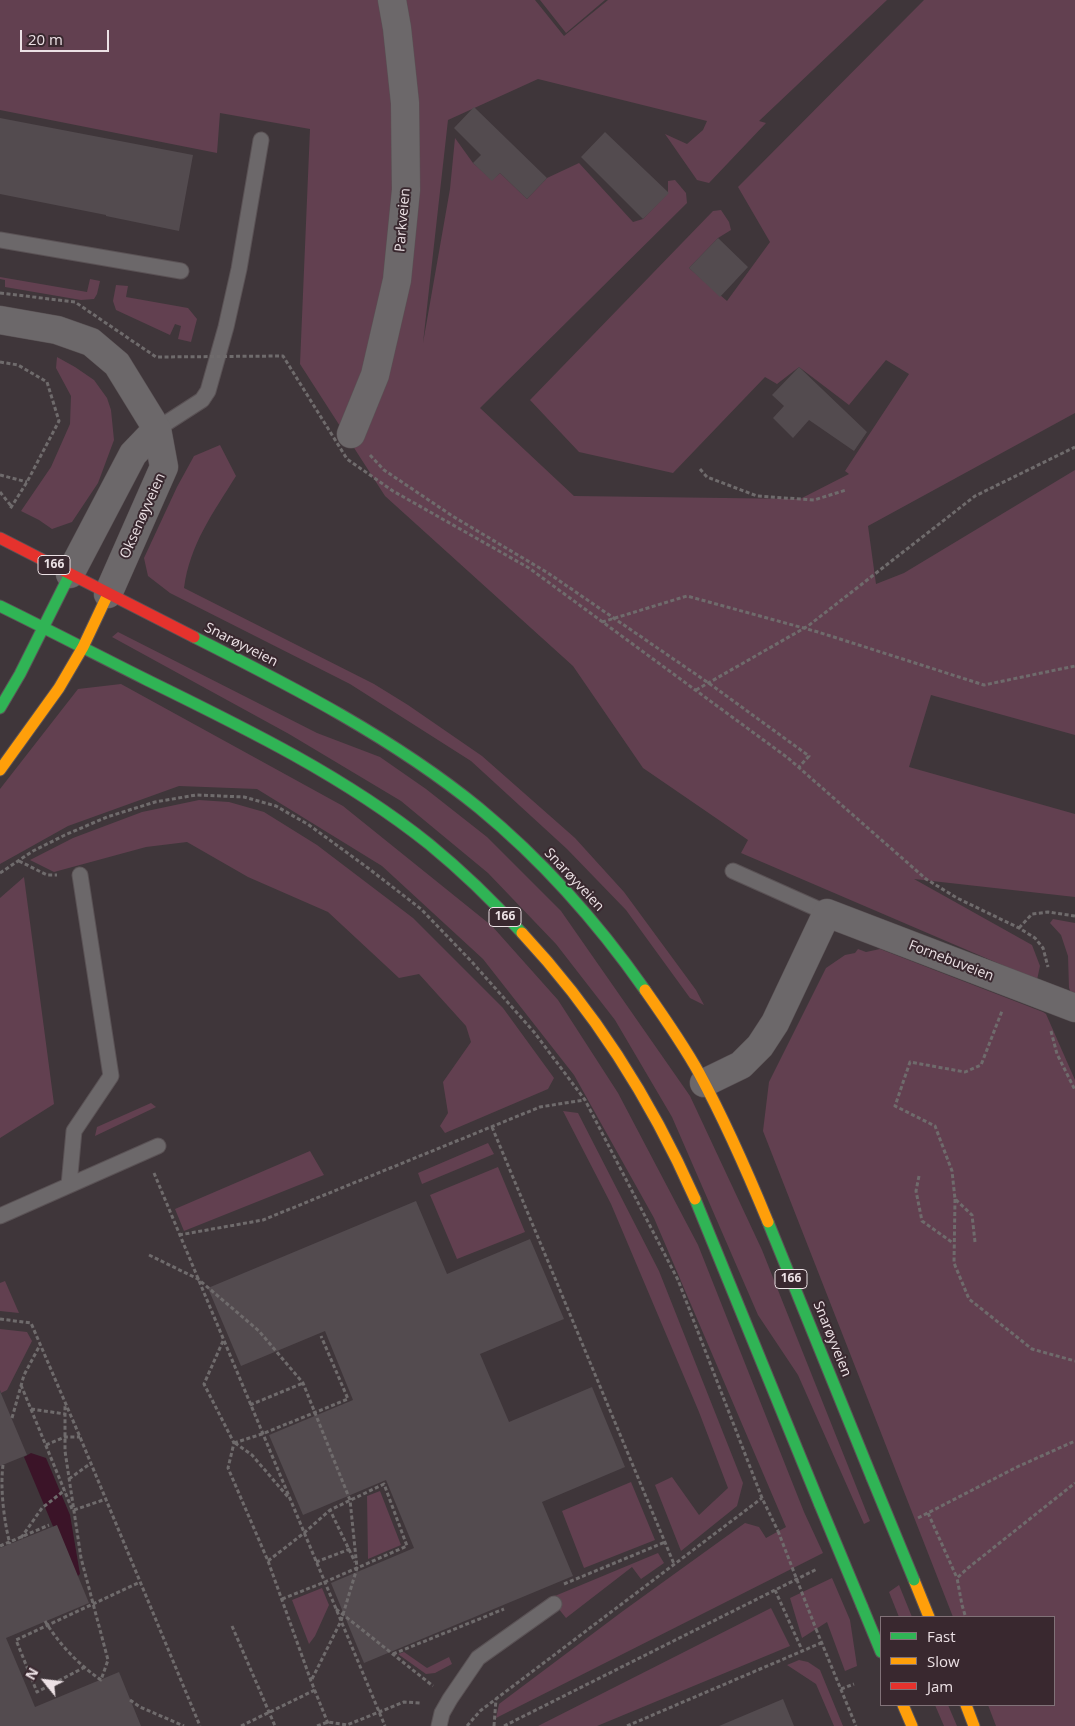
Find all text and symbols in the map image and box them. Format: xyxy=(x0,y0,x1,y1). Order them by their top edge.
scale bar xyxy=(22,20,111,52)
text: 20 m xyxy=(28,29,63,49)
street label: Parkveien xyxy=(392,187,414,253)
street label: Oksenøyveien xyxy=(117,471,169,561)
road number: 166 xyxy=(38,556,70,574)
street label: Snarøyveien xyxy=(202,619,280,671)
street label: Snarøyveien xyxy=(541,845,607,915)
road number: 166 xyxy=(489,908,521,926)
street label: Fornebuveien xyxy=(906,937,996,985)
road number: 166 xyxy=(775,1270,807,1288)
street label: Snarøyveien xyxy=(809,1299,855,1379)
legend xyxy=(880,1616,1055,1706)
text: Fast xyxy=(927,1626,956,1646)
text: Slow xyxy=(927,1651,960,1671)
north arrow xyxy=(20,1656,70,1706)
text: N xyxy=(20,1664,43,1683)
text: Jam xyxy=(927,1676,953,1696)

